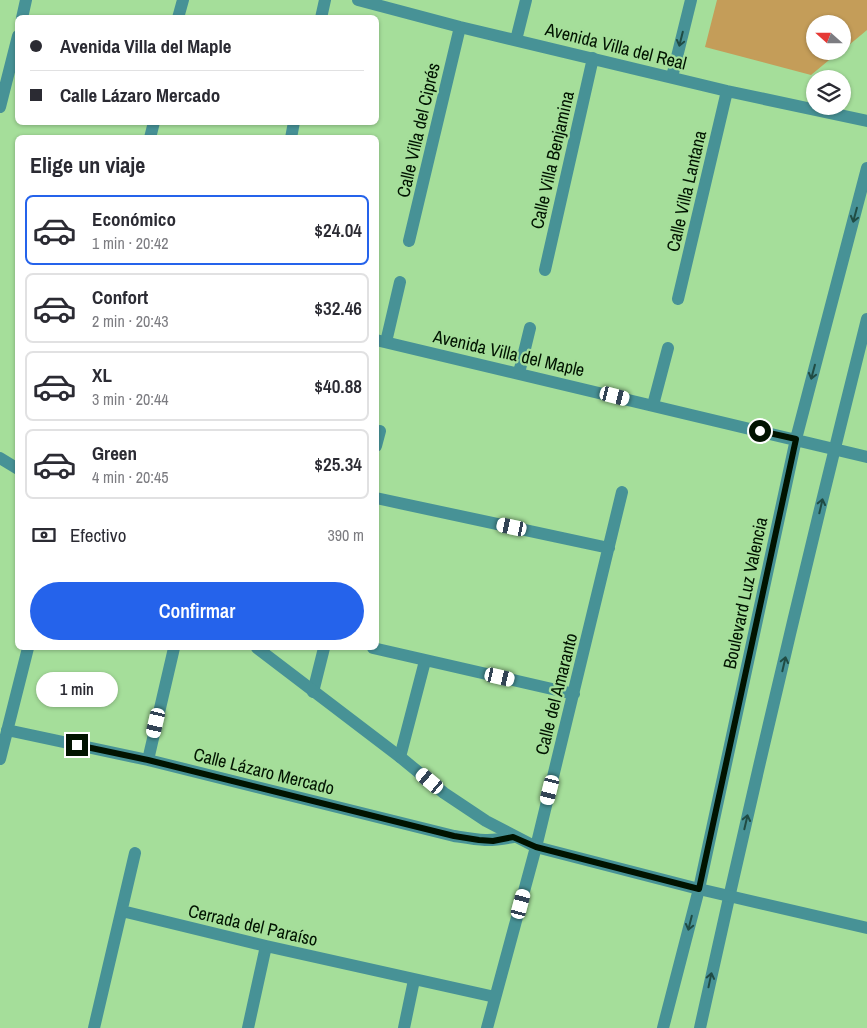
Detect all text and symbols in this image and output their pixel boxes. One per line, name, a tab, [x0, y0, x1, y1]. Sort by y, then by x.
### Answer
north arrow	[806, 15, 851, 60]
map controls	[806, 15, 851, 115]
street label: Avenida Villa del Real	[542, 16, 689, 76]
one-way arrow	[676, 30, 685, 46]
text: Avenida Villa del Maple	[60, 33, 232, 59]
street label: Calle Villa del Ciprés	[390, 60, 446, 200]
button: layers	[806, 70, 851, 115]
text: Calle Lázaro Mercado	[60, 82, 220, 108]
street label: Calle Villa Benjamina	[524, 89, 580, 231]
street label: Calle Villa Lantana	[660, 128, 712, 254]
text: Elige un viaje	[30, 150, 145, 180]
text: Económico	[92, 206, 176, 232]
one-way arrow	[849, 206, 859, 222]
icon: car	[32, 208, 77, 253]
text: $24.04	[314, 217, 362, 243]
text: 1 min · 20:42	[92, 232, 169, 254]
text: Confort	[92, 284, 148, 310]
icon: car	[32, 286, 77, 331]
text: $32.46	[314, 295, 362, 321]
text: 2 min · 20:43	[92, 310, 169, 332]
street label: Avenida Villa del Maple	[430, 323, 587, 383]
text: XL	[92, 362, 112, 388]
icon: car	[32, 364, 77, 409]
one-way arrow	[808, 364, 818, 380]
text: $40.88	[314, 373, 362, 399]
car	[598, 385, 631, 407]
text: 3 min · 20:44	[92, 388, 169, 410]
route start	[749, 420, 771, 442]
text: Green	[92, 440, 137, 466]
icon: car	[32, 442, 77, 487]
text: $25.34	[314, 451, 362, 477]
text: 4 min · 20:45	[92, 466, 169, 488]
one-way arrow	[817, 498, 826, 514]
street label: Boulevard Luz Valencia	[717, 515, 773, 671]
car	[495, 517, 528, 537]
icon: cash	[30, 521, 58, 549]
text: Efectivo	[70, 522, 126, 548]
text: 390 m	[328, 524, 364, 546]
button: Confirmar	[30, 582, 364, 640]
street label: Calle del Amaranto	[529, 630, 583, 758]
one-way arrow	[780, 656, 789, 672]
car	[483, 666, 516, 688]
callout: 1 min	[36, 672, 118, 708]
text: 1 min	[60, 678, 94, 700]
car	[145, 707, 166, 739]
route end	[66, 734, 88, 756]
street label: Calle Lázaro Mercado	[191, 741, 337, 801]
car	[413, 766, 446, 796]
car	[539, 774, 560, 806]
one-way arrow	[742, 814, 751, 830]
car	[509, 888, 532, 920]
street label: Cerrada del Paraíso	[186, 898, 320, 952]
one-way arrow	[685, 915, 694, 931]
one-way arrow	[706, 973, 716, 989]

